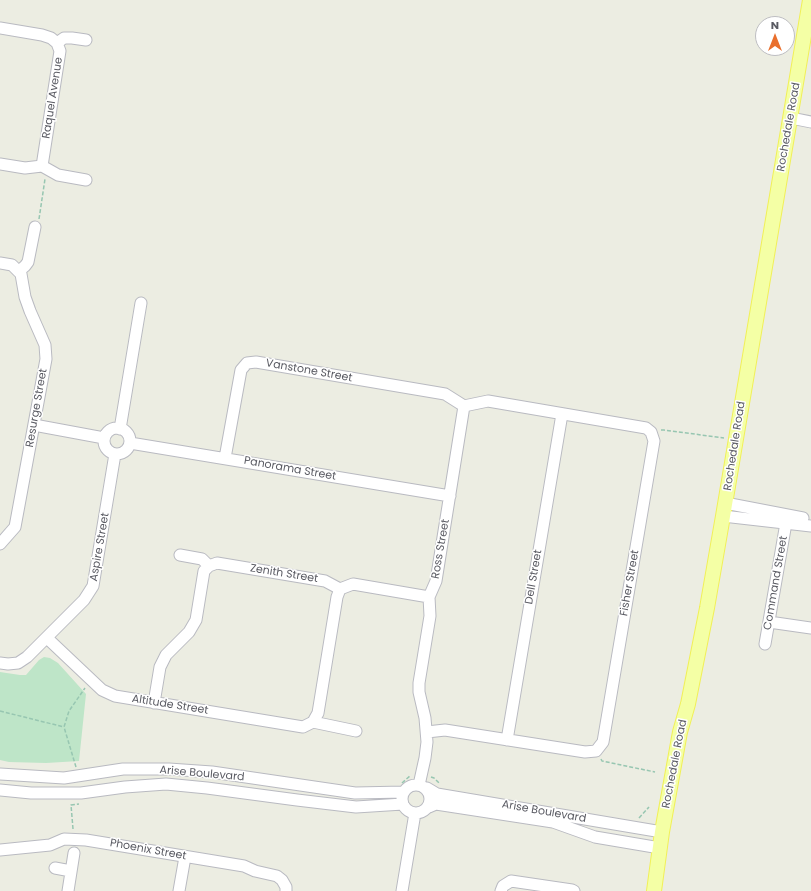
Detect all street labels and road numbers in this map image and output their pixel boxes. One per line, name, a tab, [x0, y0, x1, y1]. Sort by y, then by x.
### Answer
street label: Raquel Avenue	[40, 56, 66, 140]
street label: Rochedale Road	[775, 81, 803, 173]
street label: Vanstone Street	[265, 357, 353, 385]
street label: Resurge Street	[24, 368, 50, 448]
street label: Rochedale Road	[721, 400, 749, 492]
street label: Panorama Street	[243, 454, 337, 484]
street label: Aspire Street	[87, 512, 113, 582]
street label: Ross Street	[429, 518, 453, 580]
street label: Command Street	[761, 535, 791, 631]
street label: Dell Street	[523, 549, 545, 605]
street label: Fisher Street	[618, 549, 642, 617]
street label: Zenith Street	[249, 562, 319, 586]
street label: Altitude Street	[131, 692, 209, 718]
street label: Rochedale Road	[660, 718, 690, 810]
street label: Arise Boulevard	[159, 764, 245, 784]
street label: Arise Boulevard	[501, 798, 587, 826]
street label: Phoenix Street	[109, 837, 187, 863]

